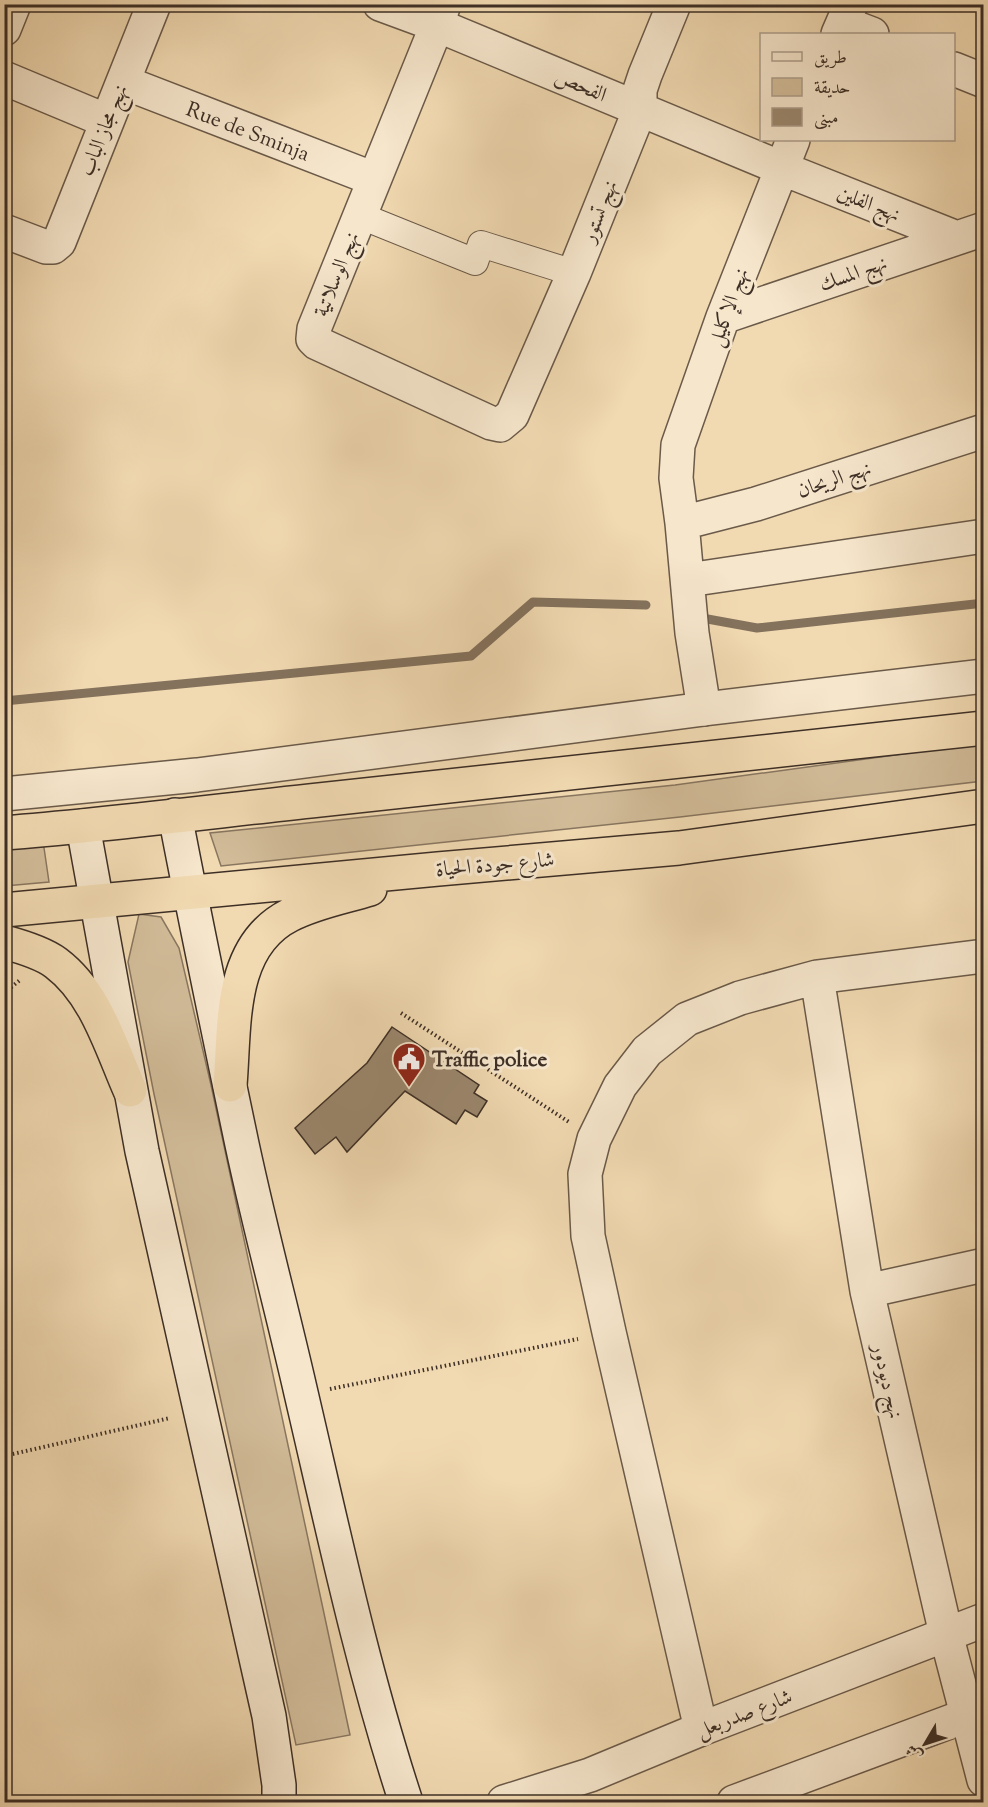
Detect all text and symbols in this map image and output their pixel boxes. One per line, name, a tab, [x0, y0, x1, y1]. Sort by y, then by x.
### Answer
legend	[760, 33, 955, 141]
text: طريق	[814, 46, 847, 72]
street label: الفحص	[550, 63, 611, 111]
text: حديقة	[814, 76, 850, 102]
street label: نهج مجاز الباب	[73, 80, 139, 182]
street label: Rue de Sminja	[181, 96, 314, 170]
text: مبنى	[814, 106, 839, 132]
street label: نهج تستور	[574, 176, 629, 250]
street label: نهج الفلين	[832, 179, 904, 233]
street label: نهج الوسلاتية	[307, 228, 370, 322]
street label: نهج المسك	[816, 249, 892, 302]
street label: نهج الإكليل	[702, 264, 760, 352]
street label: نهج الريحان	[794, 455, 876, 509]
street label: شارع جودة الحياة	[435, 846, 556, 887]
public building icon: Traffic police	[391, 1041, 427, 1088]
place label: Traffic police	[432, 1046, 548, 1076]
street label: نهج ديودور	[860, 1339, 909, 1422]
street label: شارع صدربعل	[692, 1683, 798, 1748]
north arrow	[895, 1714, 955, 1774]
text: ش	[901, 1738, 929, 1765]

